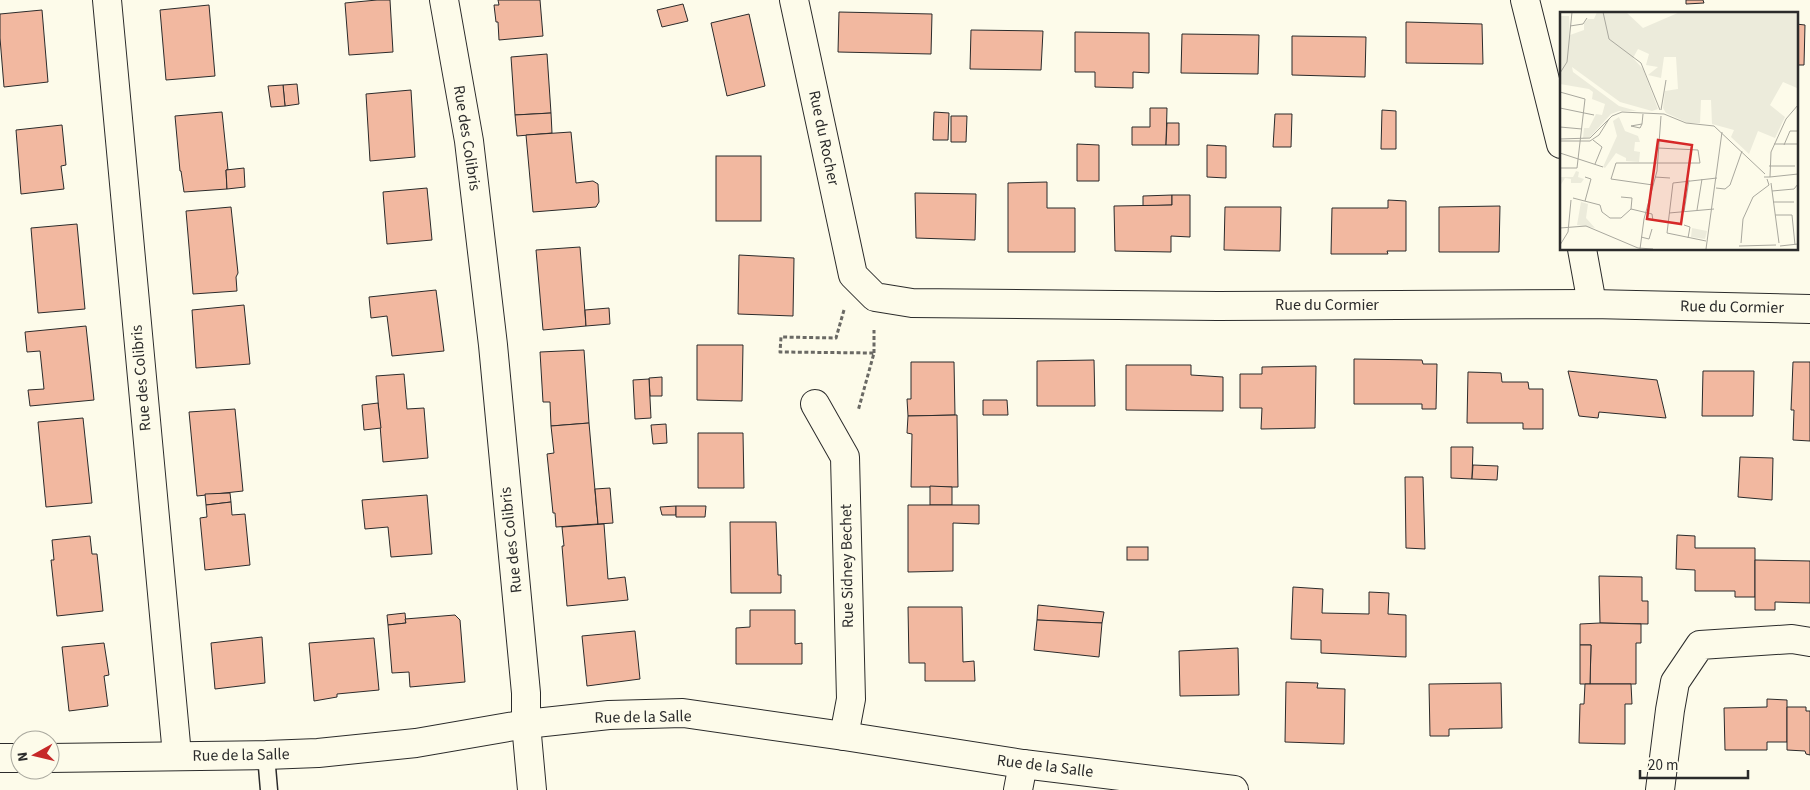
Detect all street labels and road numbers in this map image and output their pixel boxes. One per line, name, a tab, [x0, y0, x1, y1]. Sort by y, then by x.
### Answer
street label: Rue des Colibris	[448, 84, 486, 193]
street label: Rue du Rocher	[803, 88, 845, 188]
street label: Rue du Cormier	[1275, 294, 1379, 316]
street label: Rue du Cormier	[1680, 295, 1785, 319]
street label: Rue des Colibris	[125, 324, 157, 432]
street label: Rue des Colibris	[494, 486, 528, 594]
street label: Rue Sidney Bechet	[835, 503, 859, 628]
street label: Rue de la Salle	[594, 705, 692, 729]
street label: Rue de la Salle	[192, 743, 290, 767]
street label: Rue de la Salle	[996, 749, 1095, 783]

